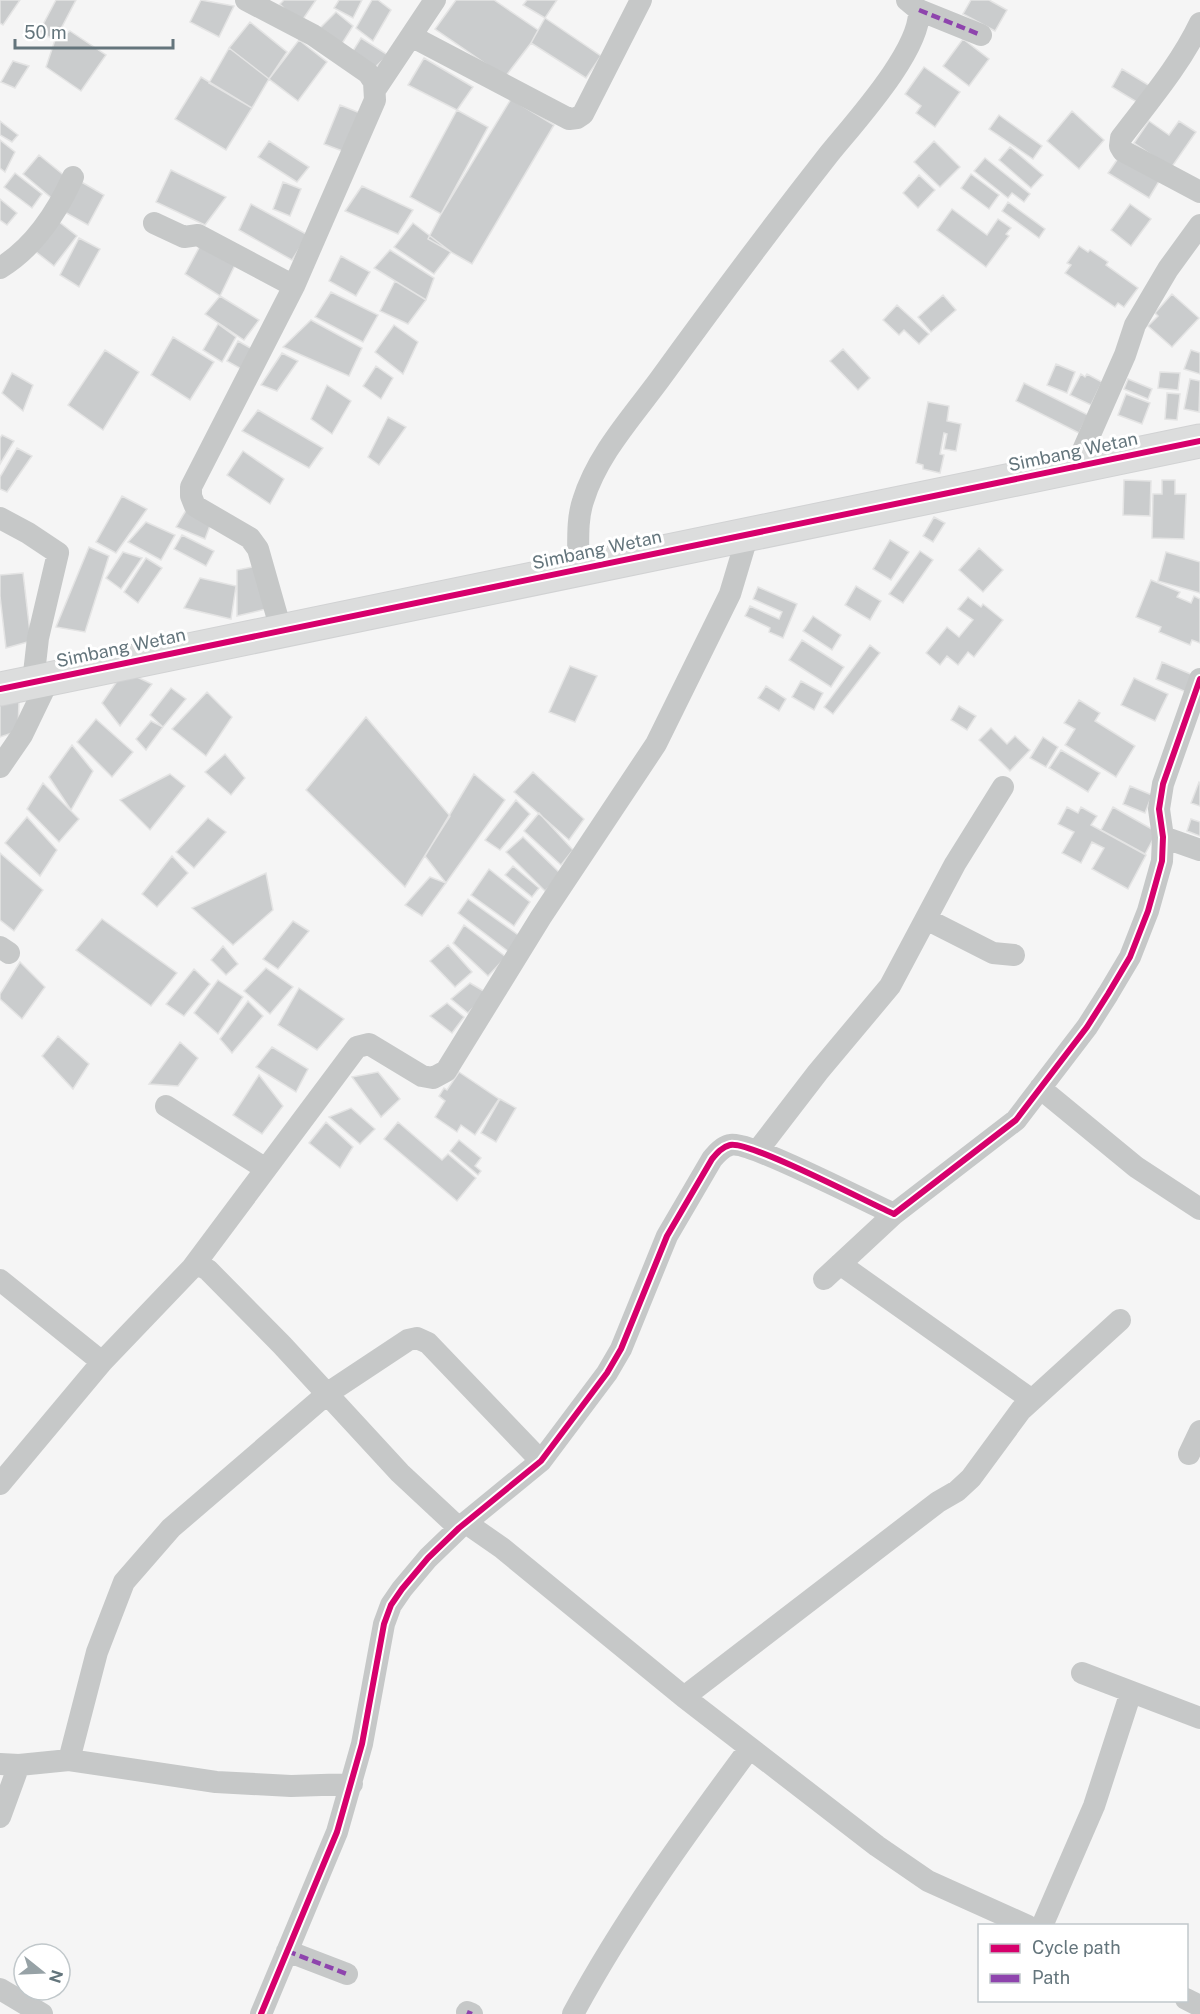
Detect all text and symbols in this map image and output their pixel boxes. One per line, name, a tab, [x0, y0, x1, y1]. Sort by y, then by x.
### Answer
scale bar	[15, 12, 172, 50]
text: 50 m	[24, 22, 67, 43]
street label: Simbang Wetan	[1006, 428, 1140, 475]
street label: Simbang Wetan	[530, 526, 664, 573]
street label: Simbang Wetan	[54, 624, 188, 671]
legend	[978, 1924, 1188, 2002]
text: Cycle path	[1032, 1937, 1121, 1958]
north arrow	[12, 1942, 72, 2002]
text: Path	[1032, 1967, 1070, 1988]
text: N	[45, 1968, 67, 1985]

